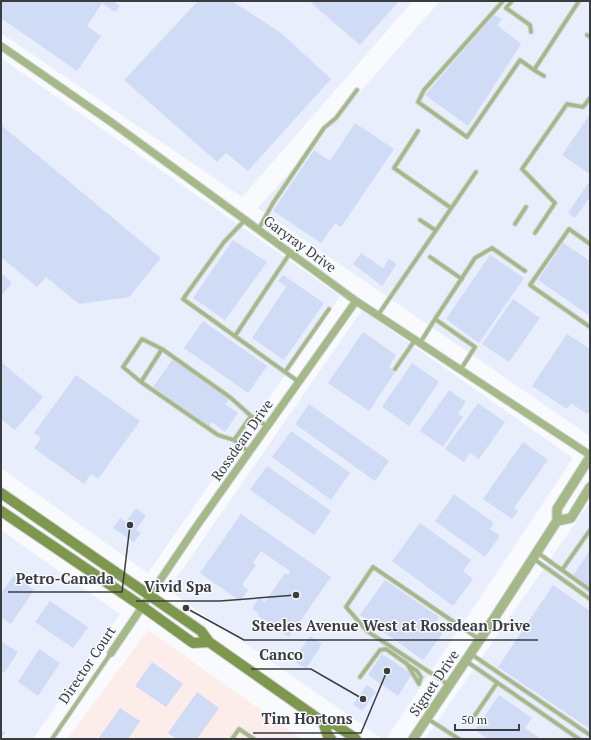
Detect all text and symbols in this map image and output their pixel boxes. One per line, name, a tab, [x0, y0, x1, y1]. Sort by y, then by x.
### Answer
street label: Garyray Drive	[260, 211, 341, 276]
street label: Rossdean Drive	[206, 395, 277, 484]
callout: Petro-Canada	[8, 565, 122, 592]
text: Petro-Canada	[16, 568, 115, 588]
callout: Vivid Spa	[136, 574, 220, 601]
text: Vivid Spa	[144, 576, 213, 596]
callout: Steeles Avenue West at Rossdean Drive	[244, 613, 538, 640]
text: Steeles Avenue West at Rossdean Drive	[252, 615, 530, 635]
street label: Director Court	[54, 622, 120, 707]
callout: Canco	[251, 642, 311, 669]
text: Canco	[259, 644, 303, 664]
street label: Signet Drive	[404, 646, 463, 720]
callout: Tim Hortons	[253, 706, 361, 733]
scale bar	[455, 706, 519, 732]
text: Tim Hortons	[261, 708, 353, 728]
text: 50 m	[461, 712, 488, 727]

